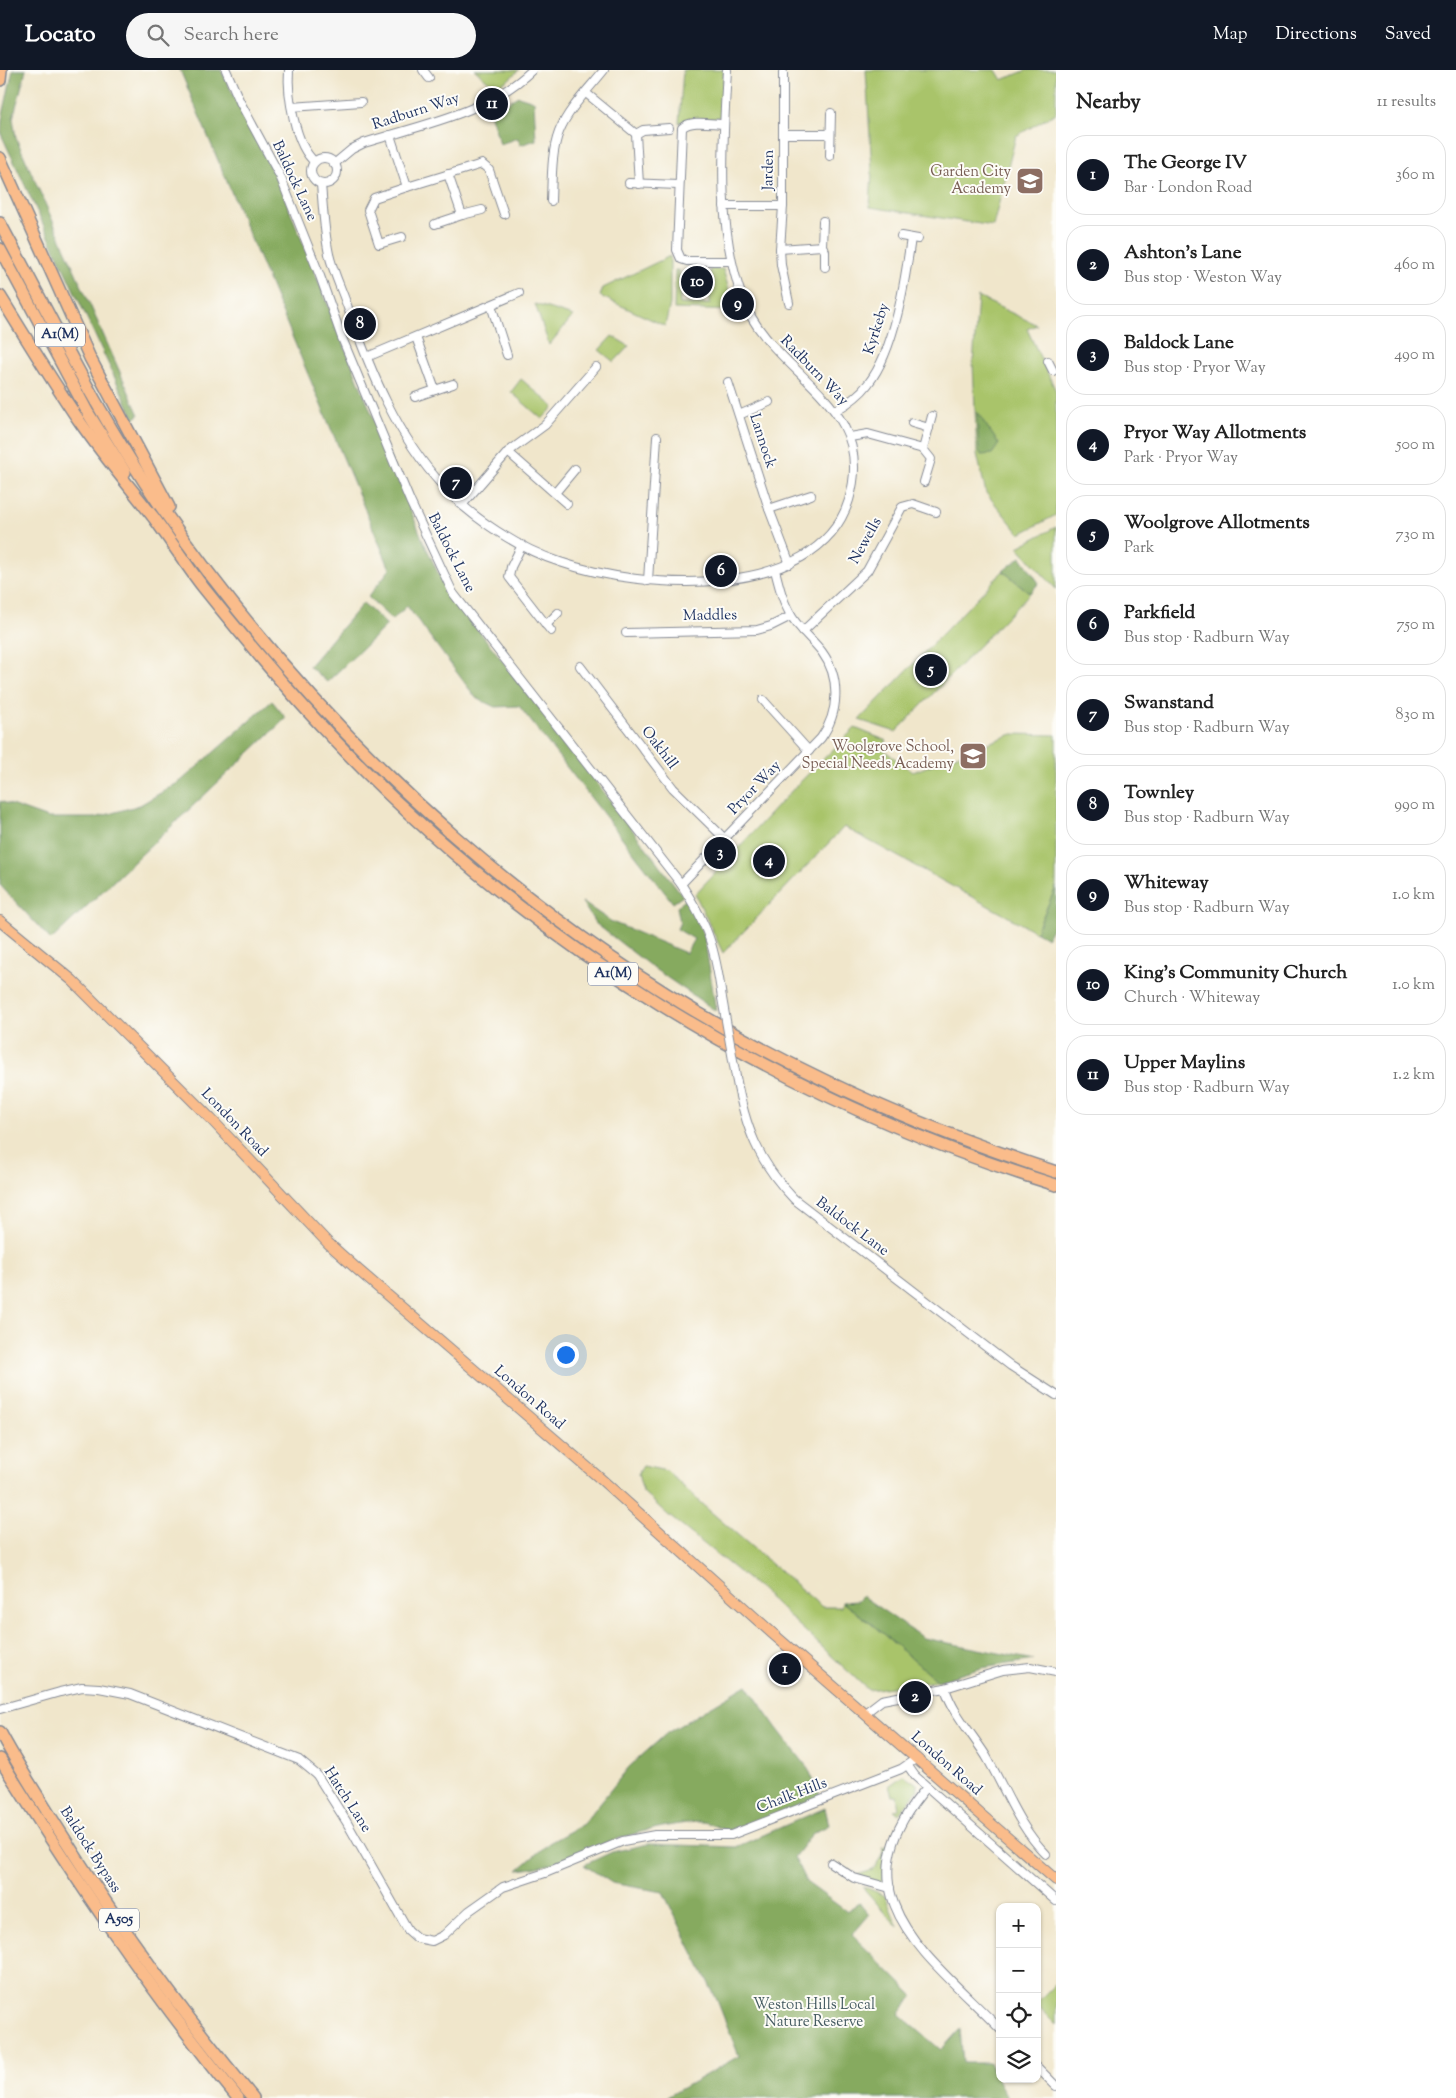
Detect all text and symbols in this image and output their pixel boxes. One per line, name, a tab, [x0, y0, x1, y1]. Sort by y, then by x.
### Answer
search box	[126, 13, 476, 58]
text: Locato	[25, 18, 96, 52]
icon: search	[144, 21, 172, 49]
text: Search here	[184, 22, 279, 49]
text: Map	[1213, 22, 1248, 48]
text: Directions	[1276, 22, 1357, 48]
text: Saved	[1385, 22, 1431, 48]
pin: 11	[476, 85, 508, 123]
street label: Radburn Way	[370, 88, 463, 136]
text: Nearby	[1076, 88, 1141, 118]
text: 11 results	[1377, 91, 1436, 114]
street label: Baldock Lane	[266, 137, 322, 225]
street label: Jarden	[758, 149, 780, 192]
text: The George IV	[1124, 150, 1247, 177]
place label: Garden City Academy	[930, 162, 1012, 200]
text: 1	[1090, 164, 1096, 187]
text: 360 m	[1396, 164, 1435, 187]
school or university icon: Garden City Academy	[1015, 166, 1045, 196]
text: Bar · London Road	[1124, 177, 1252, 200]
text: Ashton's Lane	[1124, 240, 1242, 267]
text: 2	[1089, 254, 1097, 277]
text: 460 m	[1394, 254, 1435, 277]
pin: 10	[681, 263, 713, 301]
text: Bus stop · Weston Way	[1124, 267, 1282, 290]
pin: 9	[722, 285, 754, 323]
street label: Kyrkeby	[859, 300, 895, 357]
pin: 8	[344, 305, 376, 343]
road number: A1(M)	[35, 324, 85, 346]
text: Baldock Lane	[1124, 330, 1234, 357]
street label: Radburn Way	[775, 331, 853, 411]
text: 3	[1090, 344, 1096, 367]
text: 490 m	[1394, 344, 1435, 367]
text: Bus stop · Pryor Way	[1124, 357, 1266, 380]
street label: Lannock	[743, 411, 781, 471]
text: Pryor Way Allotments	[1124, 420, 1306, 447]
text: 4	[1089, 434, 1097, 457]
text: 500 m	[1396, 434, 1435, 457]
text: Park · Pryor Way	[1124, 447, 1238, 470]
pin: 7	[440, 464, 472, 502]
street label: Baldock Lane	[422, 510, 480, 596]
text: Woolgrove Allotments	[1124, 510, 1310, 537]
street label: Newells	[845, 514, 887, 568]
text: 5	[1090, 524, 1096, 547]
text: 730 m	[1396, 524, 1435, 547]
text: Park	[1124, 537, 1155, 560]
pin: 6	[705, 552, 737, 590]
text: Parkfield	[1124, 600, 1195, 627]
street label: Maddles	[683, 605, 737, 627]
text: 6	[1089, 614, 1097, 637]
text: 750 m	[1396, 614, 1435, 637]
text: Bus stop · Radburn Way	[1124, 627, 1290, 650]
pin: 5	[915, 651, 947, 689]
text: Swanstand	[1124, 690, 1214, 717]
text: 7	[1089, 704, 1097, 727]
text: 830 m	[1396, 704, 1435, 727]
text: Bus stop · Radburn Way	[1124, 717, 1290, 740]
street label: Oakhill	[636, 722, 682, 774]
place label: Woolgrove School, Special Needs Academy	[801, 737, 955, 775]
school or university icon: Woolgrove School, Special Needs Academy	[958, 741, 988, 771]
street label: Pryor Way	[724, 756, 787, 820]
text: Townley	[1124, 780, 1194, 807]
text: 8	[1089, 794, 1097, 817]
text: 990 m	[1394, 794, 1435, 817]
text: Bus stop · Radburn Way	[1124, 807, 1290, 830]
pin: 3	[704, 834, 736, 872]
pin: 4	[753, 842, 785, 880]
text: Whiteway	[1124, 870, 1209, 897]
text: 9	[1089, 884, 1097, 907]
text: 1.0 km	[1392, 884, 1435, 907]
text: Bus stop · Radburn Way	[1124, 897, 1290, 920]
text: King's Community Church	[1124, 960, 1347, 987]
road number: A1(M)	[588, 962, 638, 986]
text: 10	[1086, 974, 1100, 997]
text: 1.0 km	[1392, 974, 1435, 997]
text: Church · Whiteway	[1124, 987, 1260, 1010]
text: Upper Maylins	[1124, 1050, 1245, 1077]
text: 11	[1088, 1064, 1098, 1087]
text: 1.2 km	[1393, 1064, 1435, 1087]
text: Bus stop · Radburn Way	[1124, 1077, 1290, 1100]
street label: London Road	[196, 1084, 273, 1162]
street label: Baldock Lane	[811, 1193, 893, 1261]
your location	[553, 1342, 579, 1368]
street label: London Road	[489, 1361, 570, 1435]
pin: 1	[769, 1650, 801, 1688]
pin: 2	[899, 1678, 931, 1716]
street label: London Road	[906, 1727, 987, 1801]
street label: Hatch Lane	[318, 1763, 376, 1837]
street label: Chalk Hills	[754, 1773, 830, 1819]
street label: Baldock Bypass	[54, 1803, 126, 1897]
map controls	[996, 1903, 1041, 2083]
button: +	[996, 1903, 1041, 1948]
road number: A505	[99, 1908, 139, 1932]
button: −	[996, 1948, 1041, 1993]
button: locate	[996, 1993, 1041, 2038]
park label: Weston Hills Local Nature Reserve	[753, 1995, 875, 2033]
button: layers	[996, 2038, 1041, 2083]

